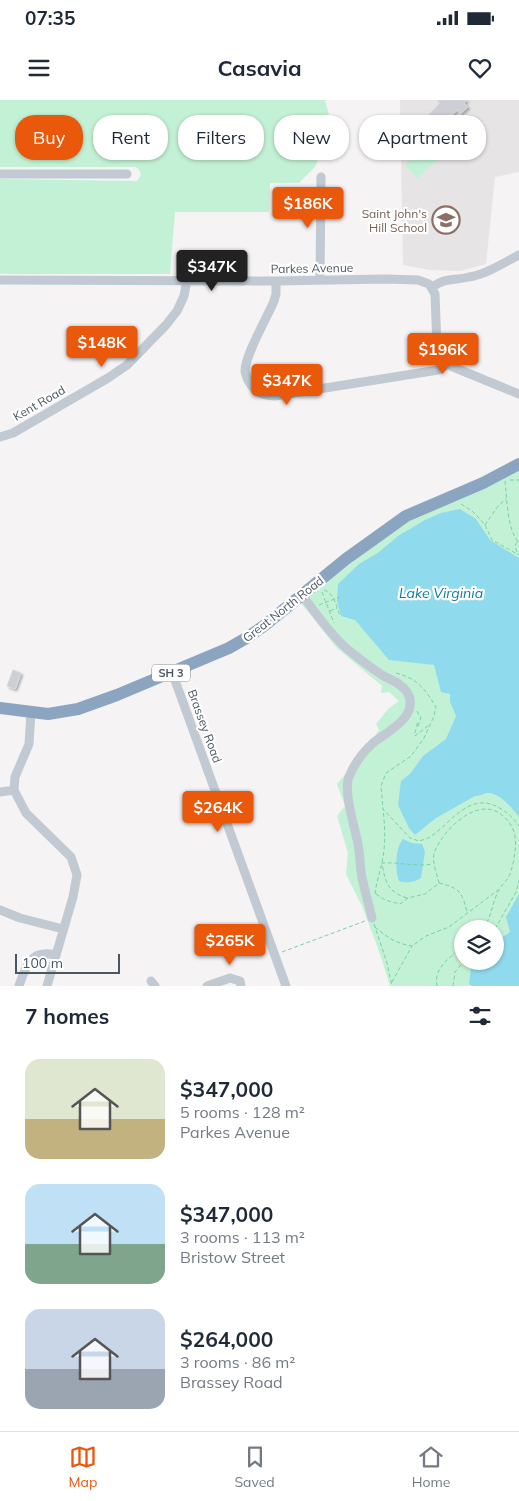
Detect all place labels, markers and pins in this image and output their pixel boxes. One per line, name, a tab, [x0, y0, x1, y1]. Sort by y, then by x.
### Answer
pin: $186K	[273, 186, 343, 229]
school or university icon: Saint John's Hill School	[431, 205, 461, 235]
place label: Saint John's Hill School	[362, 206, 427, 235]
pin: $347K	[177, 250, 247, 292]
pin: $148K	[67, 326, 137, 368]
pin: $196K	[408, 332, 478, 375]
pin: $347K	[252, 364, 322, 406]
pin: $264K	[183, 790, 253, 833]
pin: $265K	[195, 924, 265, 966]

